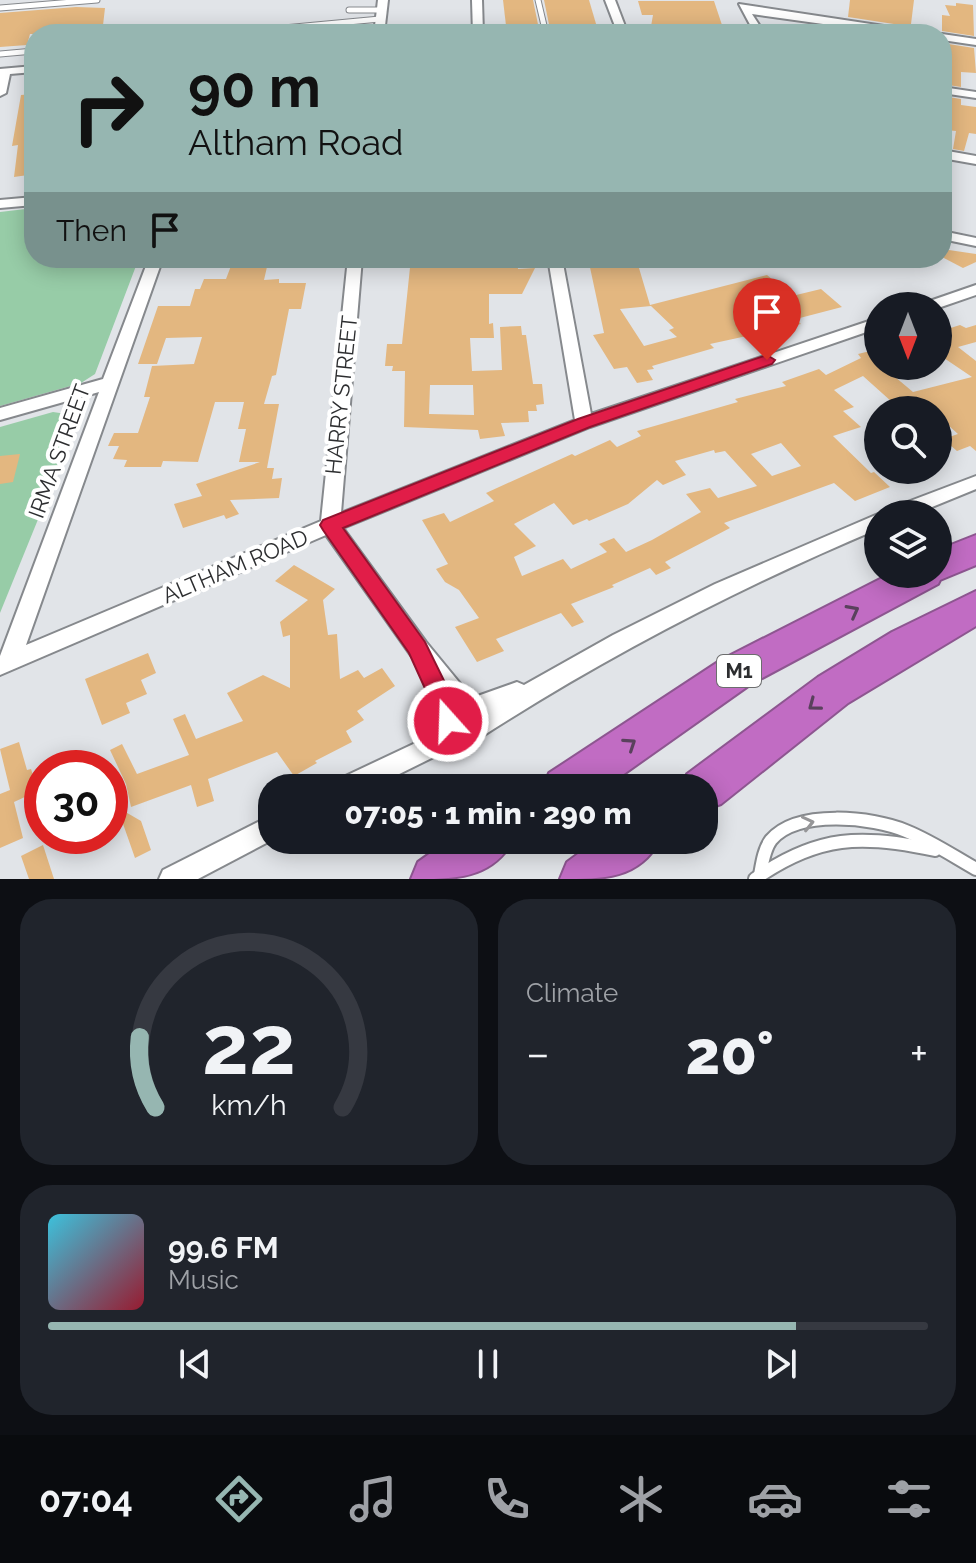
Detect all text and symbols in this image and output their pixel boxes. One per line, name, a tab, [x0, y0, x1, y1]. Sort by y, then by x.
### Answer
text: 90 m	[188, 54, 321, 120]
icon: right	[56, 56, 160, 160]
text: Altham Road	[188, 121, 403, 163]
icon: arrive	[143, 208, 187, 252]
text: Then	[56, 213, 127, 248]
pin	[733, 278, 801, 360]
icon: arrive	[745, 290, 789, 334]
north arrow	[864, 292, 952, 380]
map controls	[864, 292, 952, 588]
street label: HARRY STREET	[320, 314, 362, 476]
street label: IRMA STREET	[23, 380, 95, 521]
button: search	[864, 396, 952, 484]
button: layers	[864, 500, 952, 588]
street label: ALTHAM ROAD	[158, 524, 312, 608]
one-way arrow	[845, 605, 859, 620]
road number: M1	[717, 655, 761, 687]
position arrow	[406, 679, 490, 763]
one-way arrow	[808, 696, 823, 710]
one-way arrow	[622, 739, 636, 754]
speed limit sign: 30	[24, 750, 128, 854]
text: 07:05 · 1 min · 290 m	[345, 796, 631, 831]
one-way arrow	[801, 816, 815, 833]
text: Climate	[526, 978, 618, 1008]
text: 22	[202, 996, 296, 1093]
text: 20°	[686, 1018, 774, 1088]
text: −	[526, 1028, 550, 1079]
text: +	[910, 1028, 928, 1079]
text: km/h	[211, 1088, 287, 1122]
text: 99.6 FM	[168, 1230, 279, 1265]
text: Music	[168, 1265, 239, 1295]
icon: previous	[173, 1342, 217, 1386]
icon: pause	[466, 1342, 510, 1386]
icon: next	[759, 1342, 803, 1386]
icon: directions	[211, 1471, 267, 1527]
icon: music	[345, 1471, 401, 1527]
icon: phone	[479, 1471, 535, 1527]
icon: climate	[613, 1471, 669, 1527]
icon: car	[747, 1471, 803, 1527]
icon: filters	[881, 1471, 937, 1527]
text: 07:04	[39, 1478, 133, 1520]

